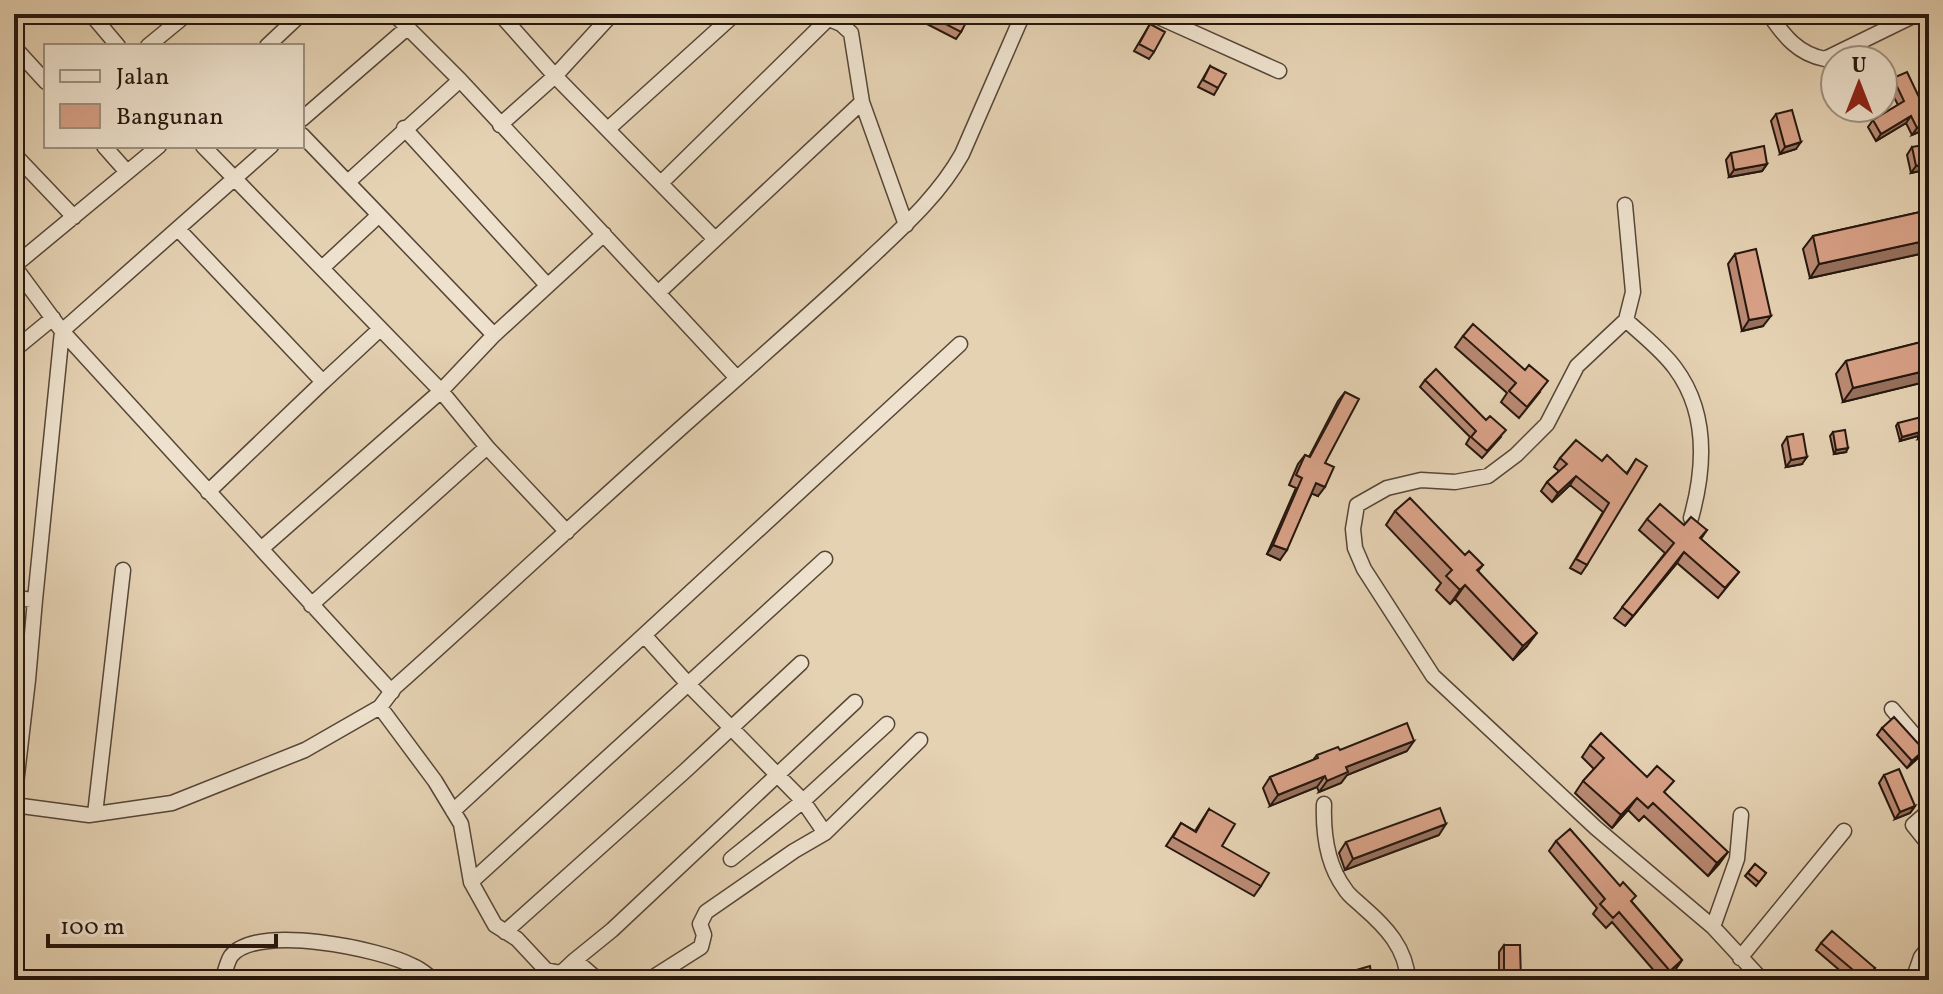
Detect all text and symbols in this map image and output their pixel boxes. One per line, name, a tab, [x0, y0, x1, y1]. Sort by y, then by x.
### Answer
legend	[44, 44, 304, 148]
north arrow	[1819, 44, 1899, 124]
text: U	[1851, 51, 1867, 82]
text: Jalan	[116, 61, 169, 95]
text: Bangunan	[116, 101, 224, 135]
scale bar	[48, 898, 276, 948]
text: 100 m	[60, 911, 125, 945]

